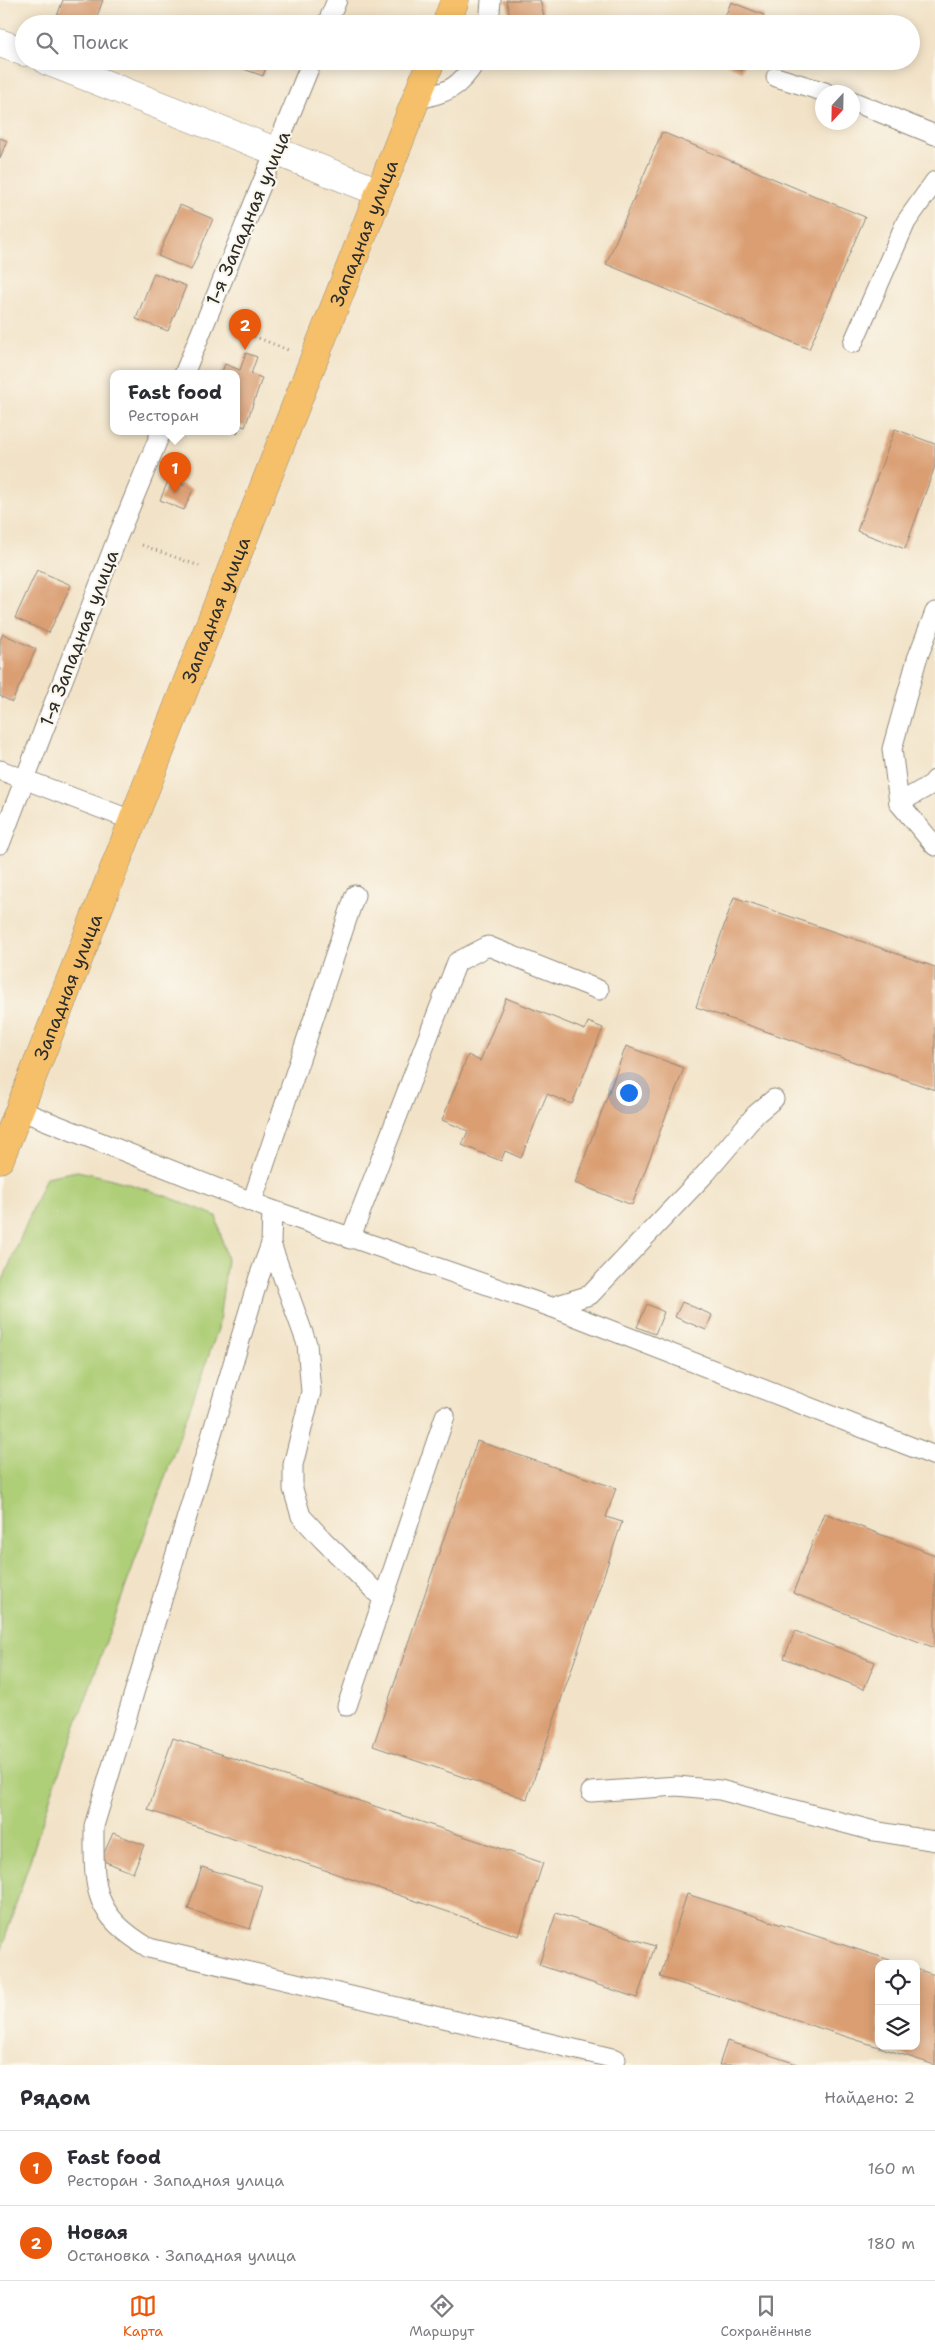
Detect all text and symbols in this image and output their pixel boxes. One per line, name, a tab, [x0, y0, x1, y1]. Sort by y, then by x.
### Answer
search box	[15, 15, 920, 70]
icon: search	[33, 29, 61, 57]
text: Поиск	[73, 30, 128, 55]
north arrow	[815, 85, 860, 130]
street label: 1-я Западная улица	[200, 127, 296, 309]
street label: Западная улица	[324, 156, 404, 310]
pin: 2	[229, 309, 261, 350]
popup	[110, 370, 240, 435]
text: Fast food	[128, 380, 222, 405]
text: Ресторан	[128, 405, 199, 426]
pin: 1	[159, 452, 191, 493]
street label: Западная улица	[176, 533, 256, 687]
street label: 1-я Западная улица	[34, 546, 124, 730]
street label: Западная улица	[28, 910, 108, 1064]
your location	[616, 1080, 642, 1106]
map controls	[875, 1960, 920, 2050]
button: locate	[875, 1960, 920, 2005]
button: layers	[875, 2005, 920, 2050]
text: Рядом	[20, 2084, 90, 2112]
text: Найдено: 2	[824, 2087, 915, 2108]
text: Fast food	[67, 2145, 161, 2170]
text: 1	[32, 2158, 40, 2179]
text: 160 m	[868, 2158, 915, 2179]
text: Ресторан · Западная улица	[67, 2170, 284, 2191]
text: Новая	[67, 2220, 128, 2245]
text: 2	[30, 2233, 42, 2254]
text: 180 m	[867, 2233, 915, 2254]
text: Остановка · Западная улица	[67, 2245, 296, 2266]
tab: Карта	[123, 2292, 163, 2340]
tab: Маршрут	[409, 2292, 474, 2340]
tab: Сохранённые	[721, 2292, 812, 2340]

